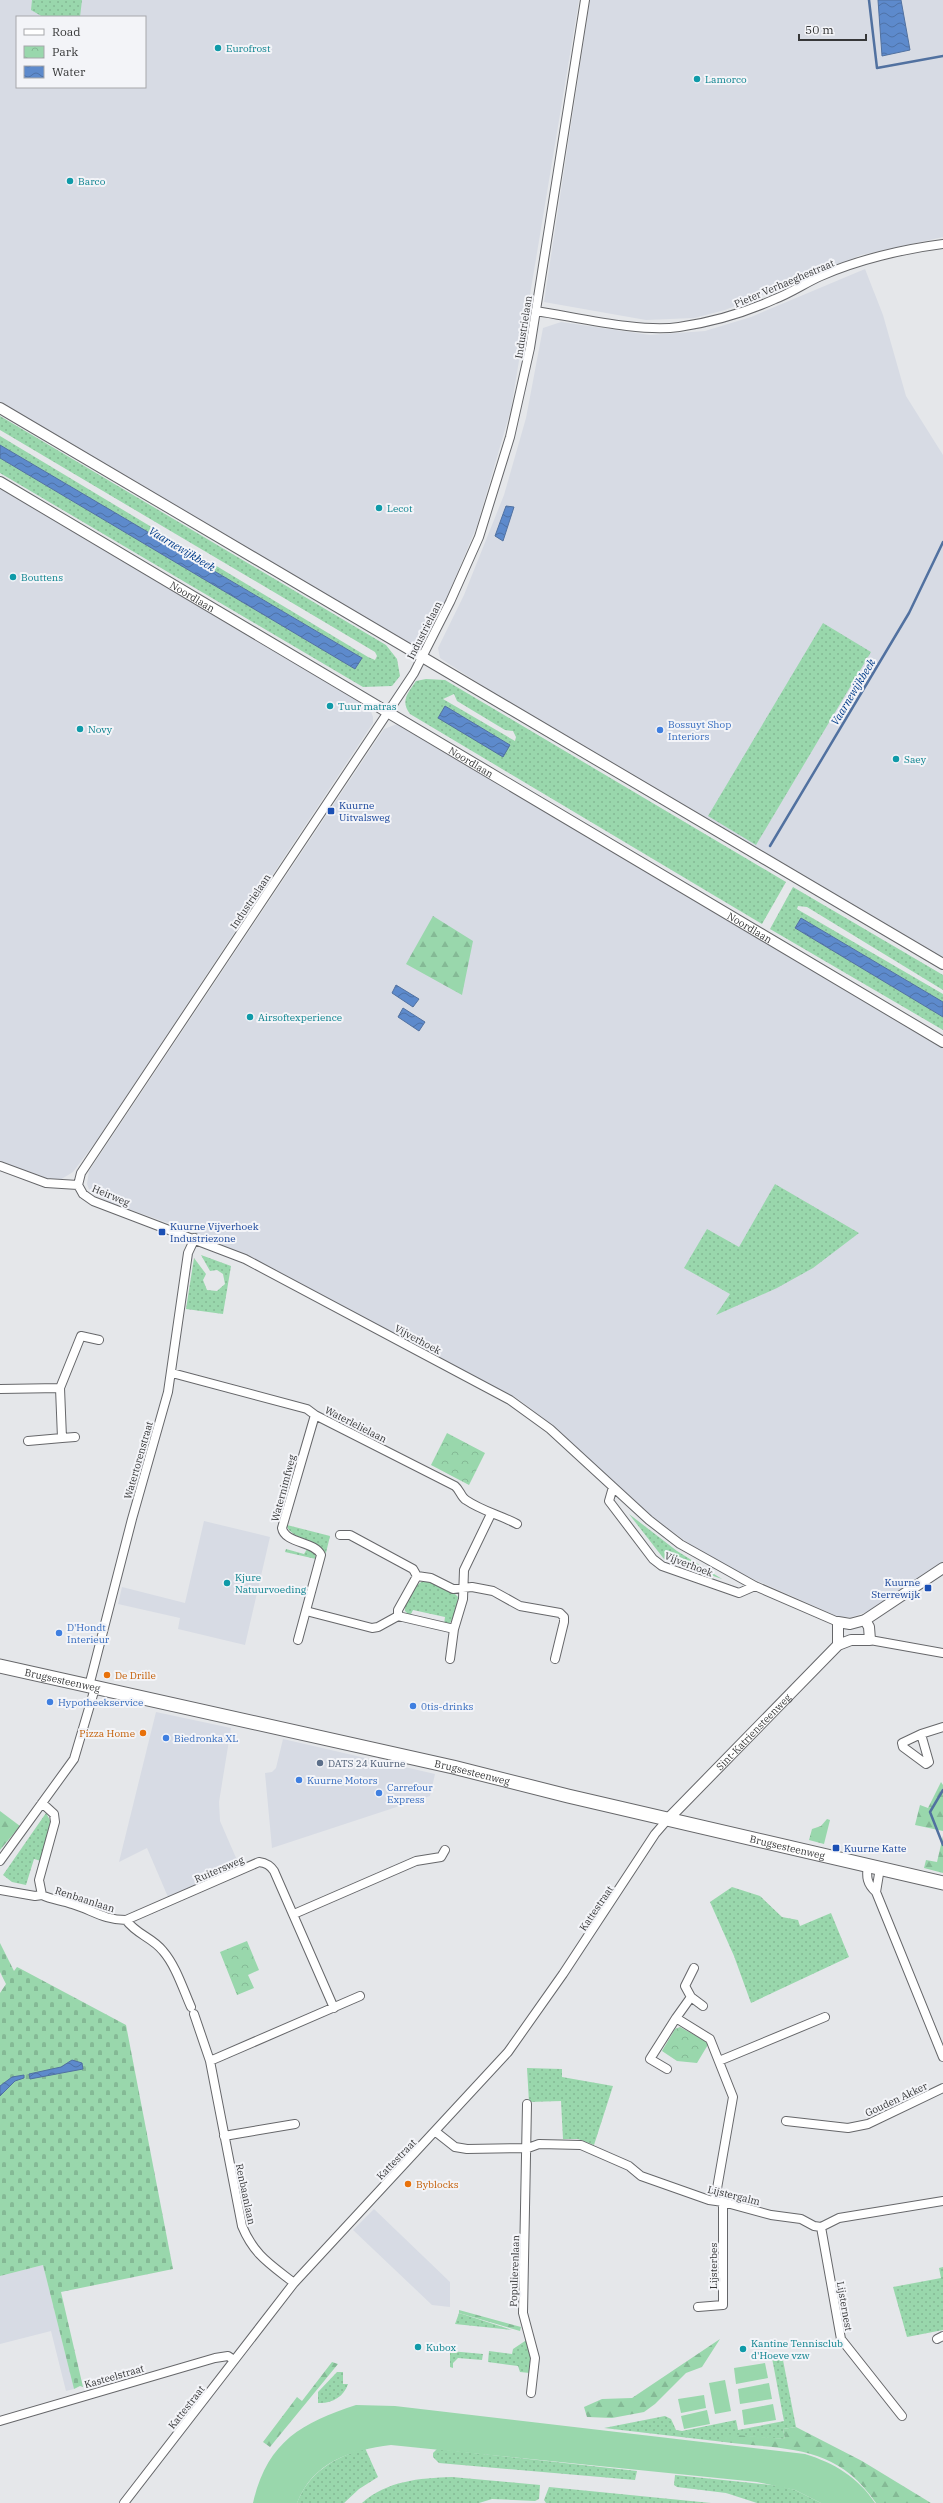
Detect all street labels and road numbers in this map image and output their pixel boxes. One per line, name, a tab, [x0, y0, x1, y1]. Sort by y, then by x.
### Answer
street label: Pieter Verhaeghestraat	[732, 256, 837, 310]
street label: Industrielaan	[512, 294, 535, 360]
street label: Noordlaan	[168, 578, 218, 615]
street label: Industrielaan	[404, 598, 445, 662]
street label: Noordlaan	[446, 744, 496, 781]
street label: Industrielaan	[227, 871, 274, 931]
street label: Noordlaan	[725, 909, 775, 946]
street label: Heirweg	[90, 1182, 132, 1209]
street label: Vijverhoek	[392, 1322, 443, 1357]
street label: Waterlelielaan	[323, 1403, 390, 1446]
street label: Watertorenstraat	[121, 1419, 156, 1501]
street label: Waternimfweg	[268, 1453, 299, 1523]
street label: Vijverhoek	[663, 1549, 715, 1580]
street label: Brugsesteenweg	[23, 1666, 102, 1695]
street label: Sint-Katriensteenweg	[713, 1691, 794, 1773]
street label: Brugsesteenweg	[433, 1757, 512, 1788]
street label: Brugsesteenweg	[748, 1832, 827, 1863]
street label: Ruitersweg	[192, 1853, 246, 1886]
street label: Kattestraat	[577, 1883, 617, 1933]
street label: Renbaanlaan	[53, 1884, 117, 1915]
street label: Gouden Akker	[863, 2079, 930, 2120]
street label: Kattestraat	[374, 2136, 419, 2182]
street label: Renbaanlaan	[233, 2162, 258, 2226]
street label: Lijstergalm	[706, 2183, 762, 2208]
street label: Populierenlaan	[507, 2234, 522, 2307]
street label: Lijsterbes	[707, 2243, 720, 2289]
street label: Lijsternest	[834, 2280, 855, 2332]
street label: Kasteelstraat	[83, 2362, 146, 2391]
street label: Kattestraat	[165, 2383, 208, 2432]

